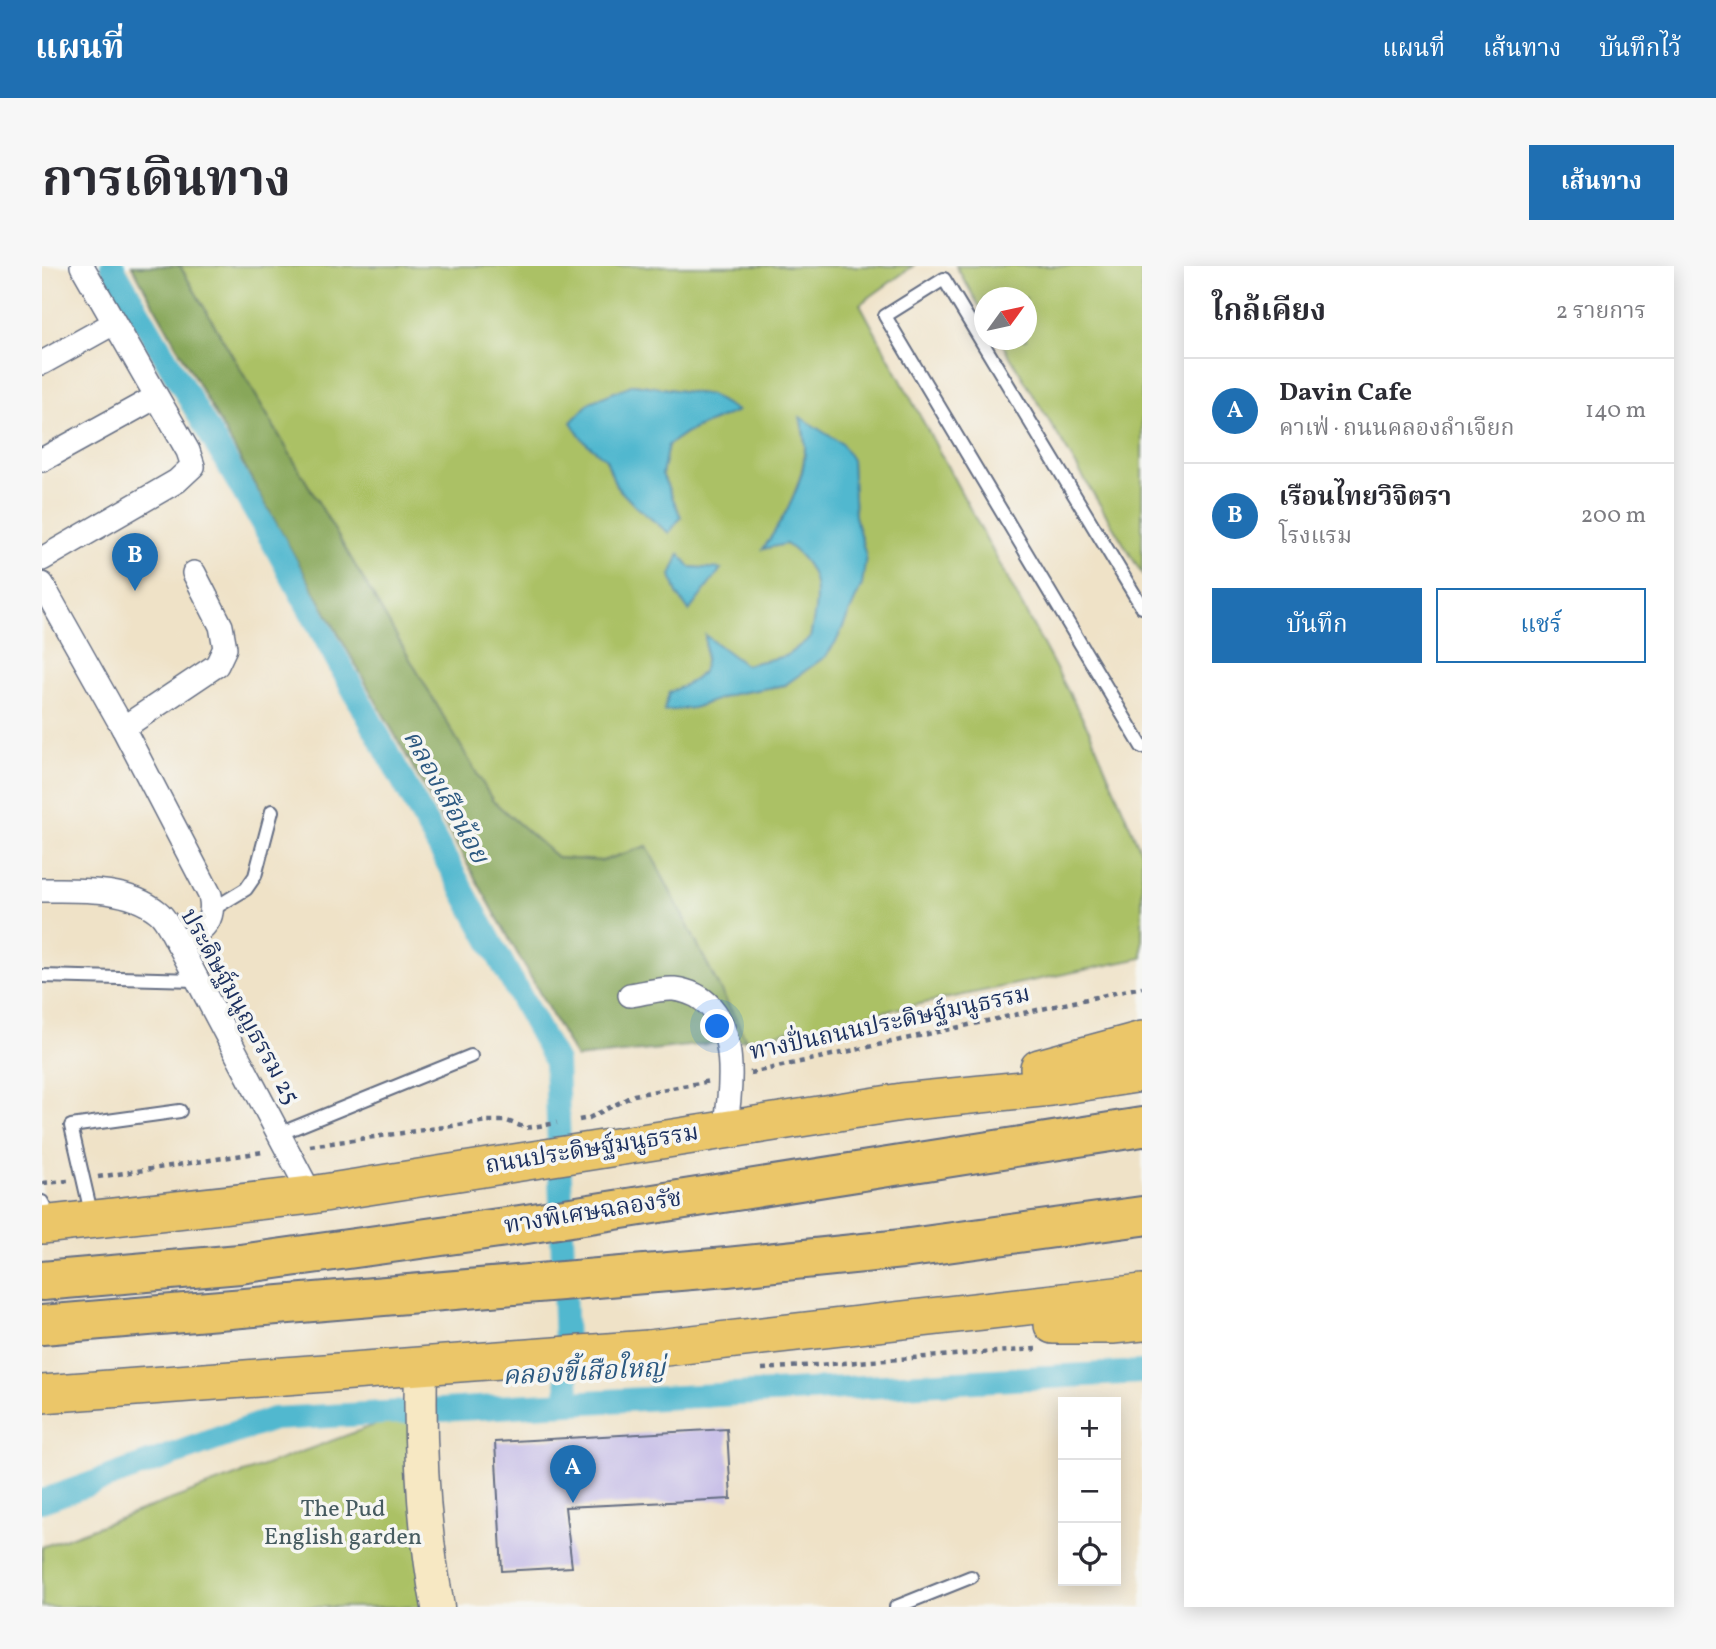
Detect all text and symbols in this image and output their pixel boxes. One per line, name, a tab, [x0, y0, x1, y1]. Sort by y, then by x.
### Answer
text: แผนที่	[35, 27, 124, 73]
text: แผนที่	[1382, 33, 1445, 67]
text: เส้นทาง	[1483, 33, 1561, 67]
text: บันทึกไว้	[1599, 33, 1681, 67]
button: เส้นทาง	[1529, 145, 1674, 220]
text: การเดินทาง	[42, 148, 291, 217]
north arrow	[974, 287, 1037, 350]
text: ใกล้เคียง	[1212, 291, 1326, 333]
text: 2 รายการ	[1556, 296, 1646, 328]
text: Davin Cafe	[1279, 375, 1412, 411]
text: A	[1227, 395, 1243, 427]
text: 140 m	[1585, 395, 1646, 427]
text: คาเฟ่ · ถนนคลองลำเจียก	[1279, 413, 1515, 445]
text: เรือนไทยวิจิตรา	[1279, 480, 1452, 516]
text: B	[1227, 500, 1243, 532]
text: 200 m	[1581, 500, 1646, 532]
text: โรงแรม	[1279, 521, 1352, 553]
pin: B	[112, 533, 158, 591]
button: บันทึก	[1212, 588, 1422, 663]
button: แชร์	[1436, 588, 1646, 663]
water label: คลองเสือน้อย	[393, 724, 497, 872]
street label: ประดิษฐ์มนูญธรรม 25	[171, 902, 308, 1111]
street label: ทางปั่นถนนประดิษฐ์มนูธรรม	[746, 975, 1033, 1070]
your location	[700, 1009, 734, 1043]
street label: ถนนประดิษฐ์มนูธรรม	[483, 1115, 701, 1184]
street label: ทางพิเศษฉลองรัช	[502, 1182, 684, 1244]
water label: คลองขี้เสือใหญ่	[501, 1348, 670, 1395]
map controls	[1058, 1397, 1121, 1586]
button: +	[1058, 1397, 1121, 1460]
pin: A	[550, 1445, 596, 1503]
button: −	[1058, 1460, 1121, 1523]
park label: The Pud English garden	[264, 1493, 422, 1555]
button: locate	[1058, 1523, 1121, 1586]

